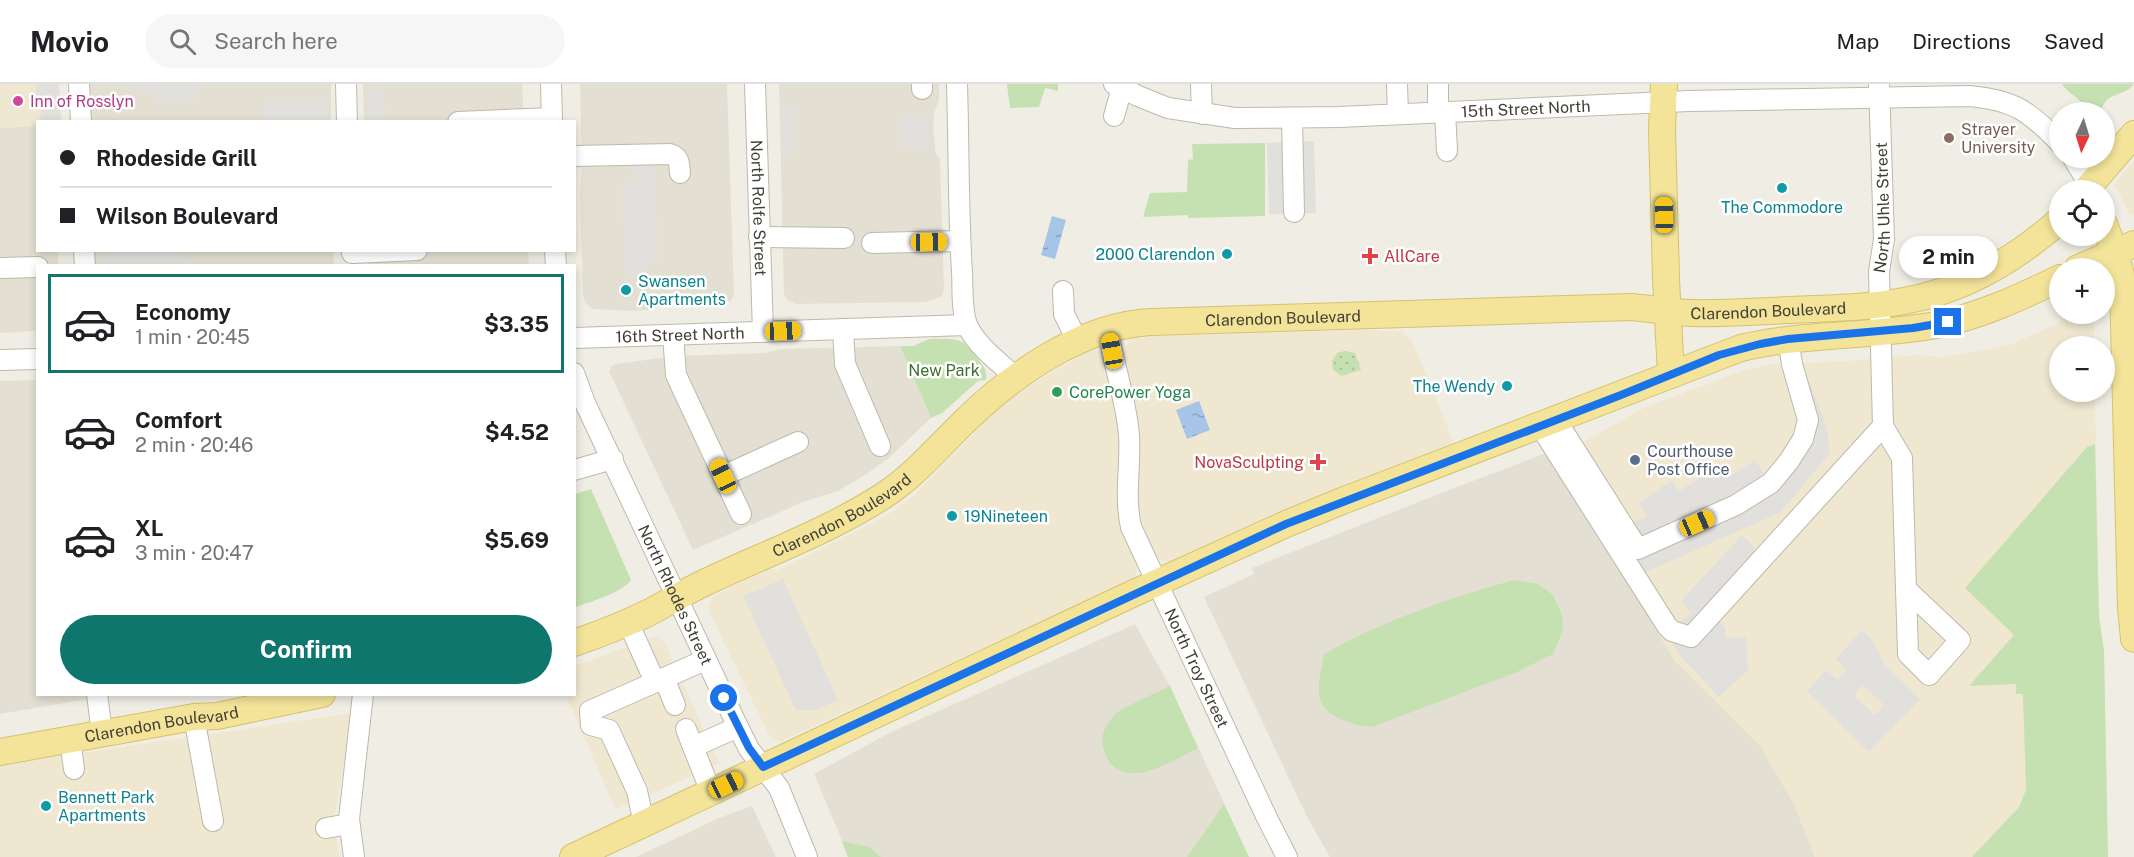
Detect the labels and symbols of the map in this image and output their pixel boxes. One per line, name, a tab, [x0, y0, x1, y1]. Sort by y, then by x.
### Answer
place label: Inn of Rosslyn	[30, 92, 134, 111]
marker: Inn of Rosslyn	[11, 94, 25, 108]
street label: 15th Street North	[1461, 96, 1591, 121]
north arrow	[2049, 102, 2115, 168]
place label: Strayer University	[1961, 120, 2036, 157]
marker: Strayer University	[1942, 131, 1956, 145]
street label: North Rolfe Street	[747, 139, 771, 276]
street label: North Uhle Street	[1869, 142, 1894, 274]
marker: The Commodore	[1775, 181, 1789, 195]
car	[1655, 197, 1673, 233]
place label: The Commodore	[1721, 198, 1843, 217]
car	[911, 233, 947, 251]
callout: 2 min	[1898, 235, 1998, 277]
place label: 2000 Clarendon	[1096, 245, 1215, 264]
marker: 2000 Clarendon	[1220, 247, 1234, 261]
marker: AllCare	[1361, 247, 1379, 265]
place label: AllCare	[1384, 247, 1440, 266]
place label: Swansen Apartments	[638, 272, 726, 309]
marker: Swansen Apartments	[619, 283, 633, 297]
street label: Clarendon Boulevard	[1690, 298, 1847, 323]
street label: Clarendon Boulevard	[1205, 306, 1361, 330]
route end	[1934, 308, 1961, 335]
car	[765, 321, 801, 341]
street label: 16th Street North	[615, 323, 745, 346]
car	[1100, 332, 1124, 370]
park label: New Park	[908, 361, 980, 380]
place label: The Wendy	[1413, 377, 1495, 396]
marker: The Wendy	[1500, 379, 1514, 393]
place label: CorePower Yoga	[1069, 383, 1191, 402]
marker: CorePower Yoga	[1050, 385, 1064, 399]
place label: Courthouse Post Office	[1647, 442, 1733, 479]
place label: NovaSculpting	[1194, 453, 1304, 472]
marker: NovaSculpting	[1309, 453, 1327, 471]
marker: Courthouse Post Office	[1628, 453, 1642, 467]
car	[707, 456, 739, 496]
street label: Clarendon Boulevard	[769, 469, 915, 561]
place label: 19Nineteen	[964, 507, 1048, 526]
car	[1677, 507, 1717, 539]
marker: 19Nineteen	[945, 509, 959, 523]
street label: North Rhodes Street	[634, 522, 717, 668]
street label: North Troy Street	[1161, 605, 1233, 731]
route start	[710, 684, 737, 711]
street label: Clarendon Boulevard	[83, 702, 240, 746]
car	[706, 769, 746, 801]
place label: Bennett Park Apartments	[58, 788, 155, 825]
marker: Bennett Park Apartments	[39, 799, 53, 813]

